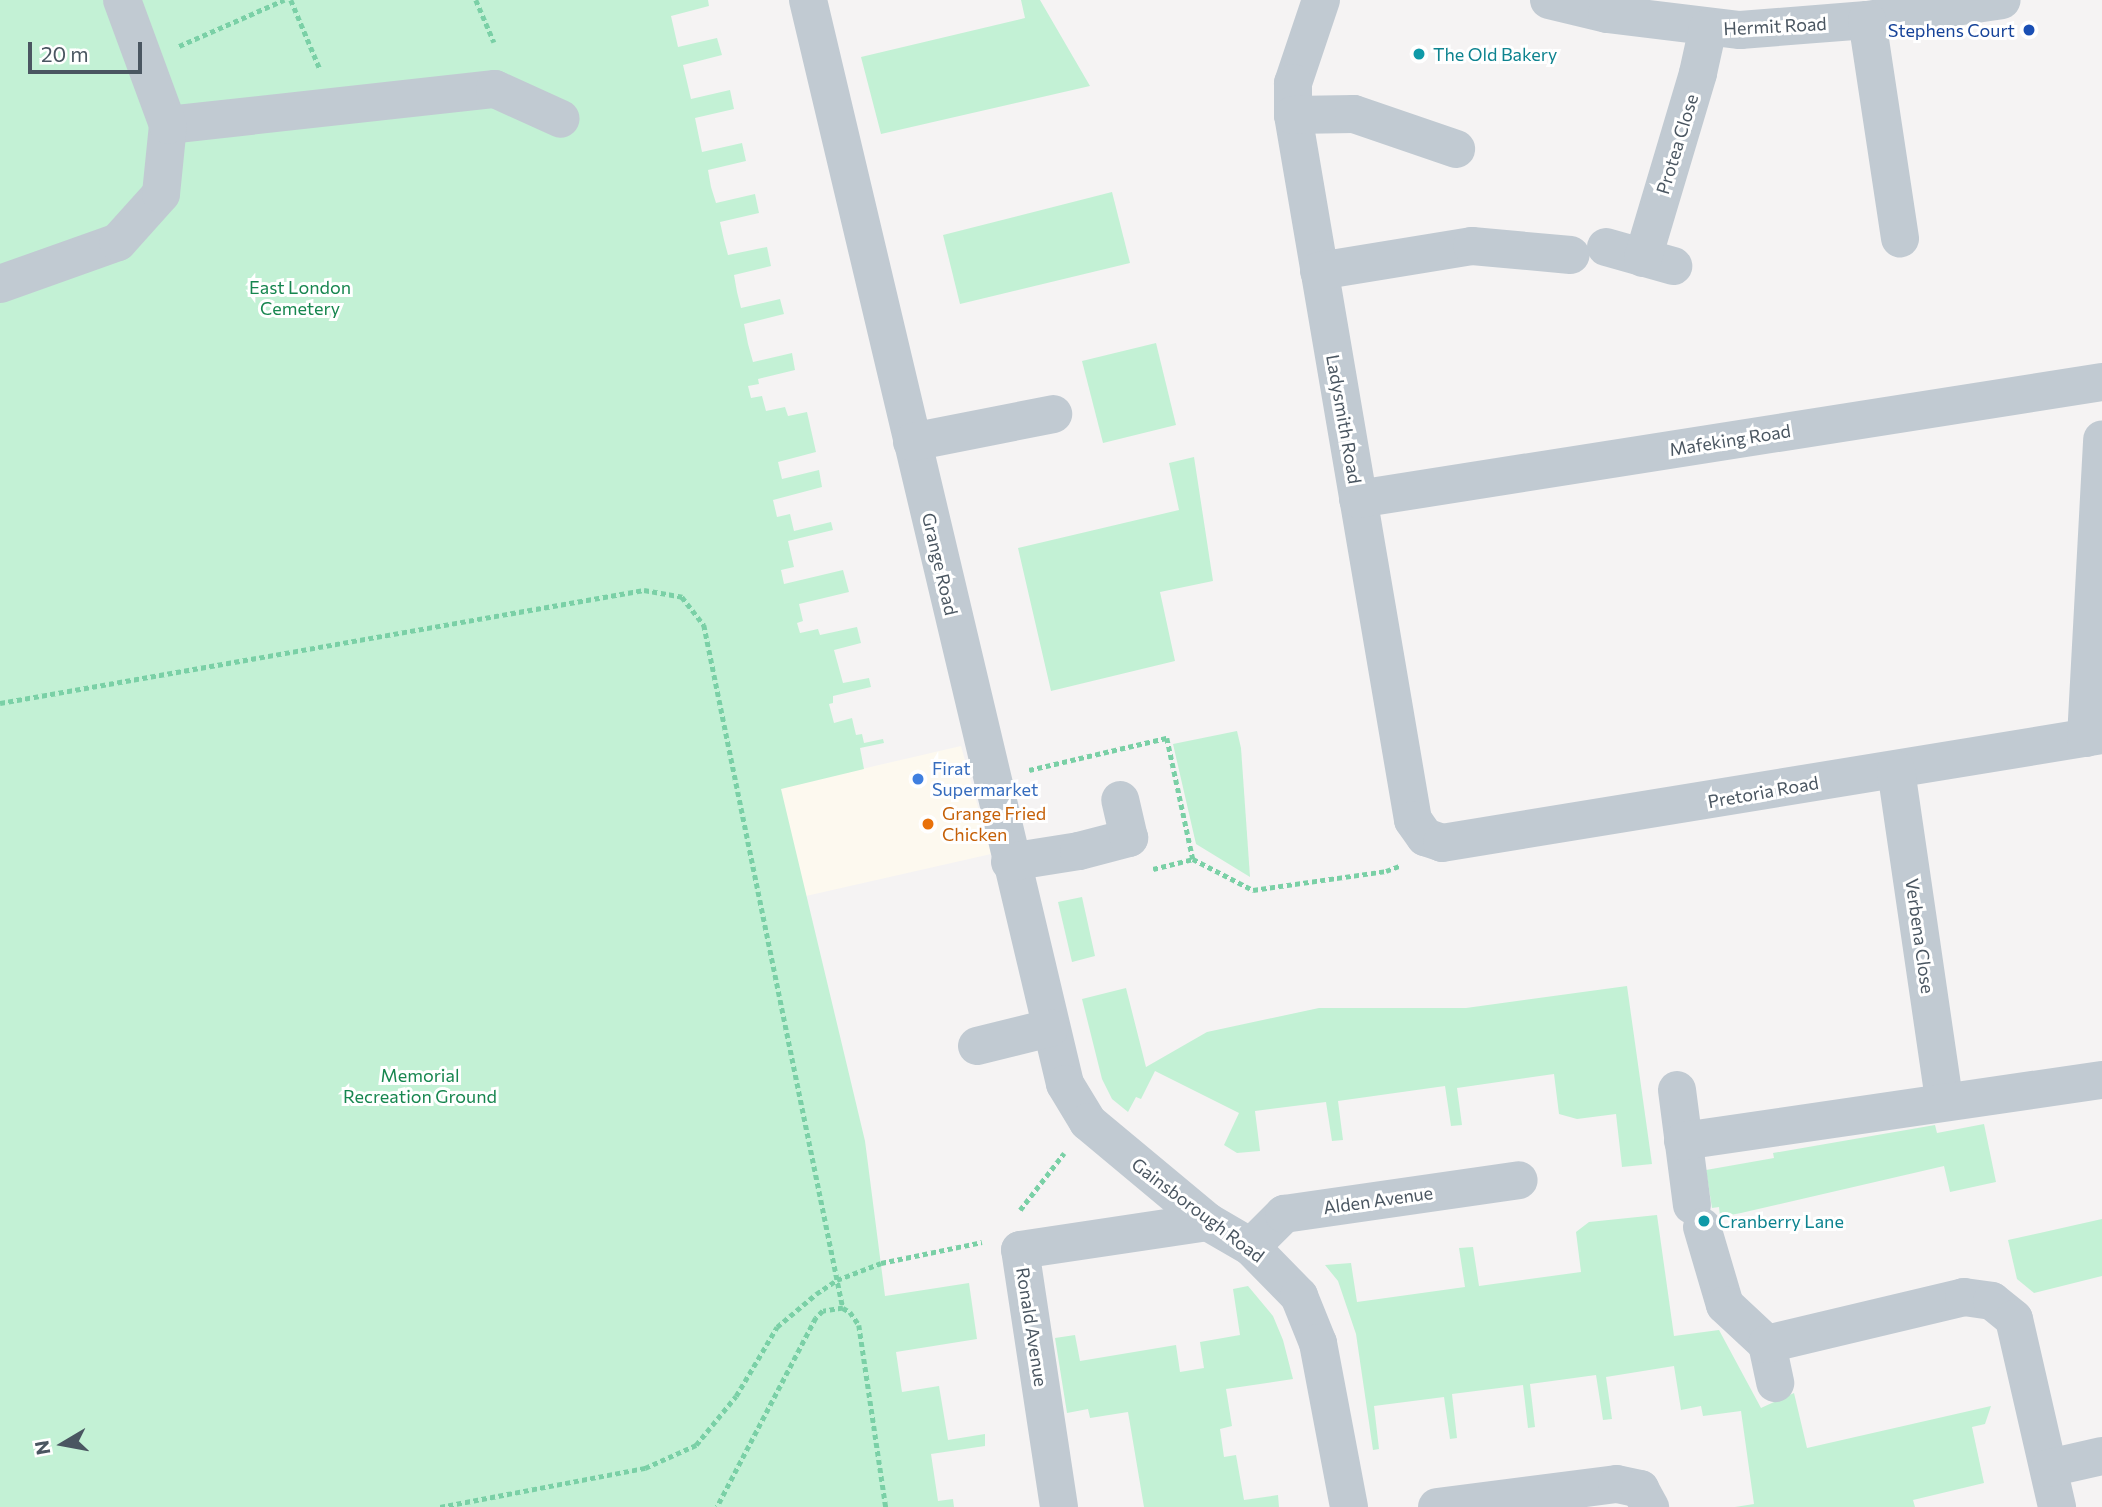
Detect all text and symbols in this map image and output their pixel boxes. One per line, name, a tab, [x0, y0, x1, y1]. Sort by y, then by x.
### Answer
street label: Hermit Road	[1723, 13, 1827, 39]
place label: Stephens Court	[1888, 19, 2015, 41]
marker: Stephens Court	[2021, 22, 2037, 38]
scale bar	[32, 28, 145, 72]
text: 20 m	[41, 41, 89, 66]
place label: The Old Bakery	[1433, 43, 1557, 65]
marker: The Old Bakery	[1411, 46, 1427, 62]
street label: Protea Close	[1652, 91, 1702, 197]
park label: East London Cemetery	[249, 277, 351, 320]
street label: Ladysmith Road	[1322, 353, 1366, 485]
street label: Mafeking Road	[1668, 420, 1792, 460]
street label: Grange Road	[918, 511, 962, 617]
place label: Firat Supermarket	[932, 758, 1038, 800]
marker: Firat Supermarket	[910, 771, 926, 787]
street label: Pretoria Road	[1706, 772, 1820, 812]
place label: Grange Fried Chicken	[942, 803, 1046, 846]
marker: Grange Fried Chicken	[920, 816, 936, 832]
street label: Verbena Close	[1901, 877, 1939, 995]
park label: Memorial Recreation Ground	[343, 1065, 497, 1108]
street label: Gainsborough Road	[1127, 1153, 1269, 1267]
street label: Alden Avenue	[1322, 1182, 1434, 1218]
place label: Cranberry Lane	[1718, 1210, 1844, 1232]
marker: Cranberry Lane	[1696, 1213, 1712, 1229]
street label: Ronald Avenue	[1012, 1266, 1052, 1388]
north arrow	[28, 1409, 98, 1479]
text: N	[29, 1439, 54, 1457]

